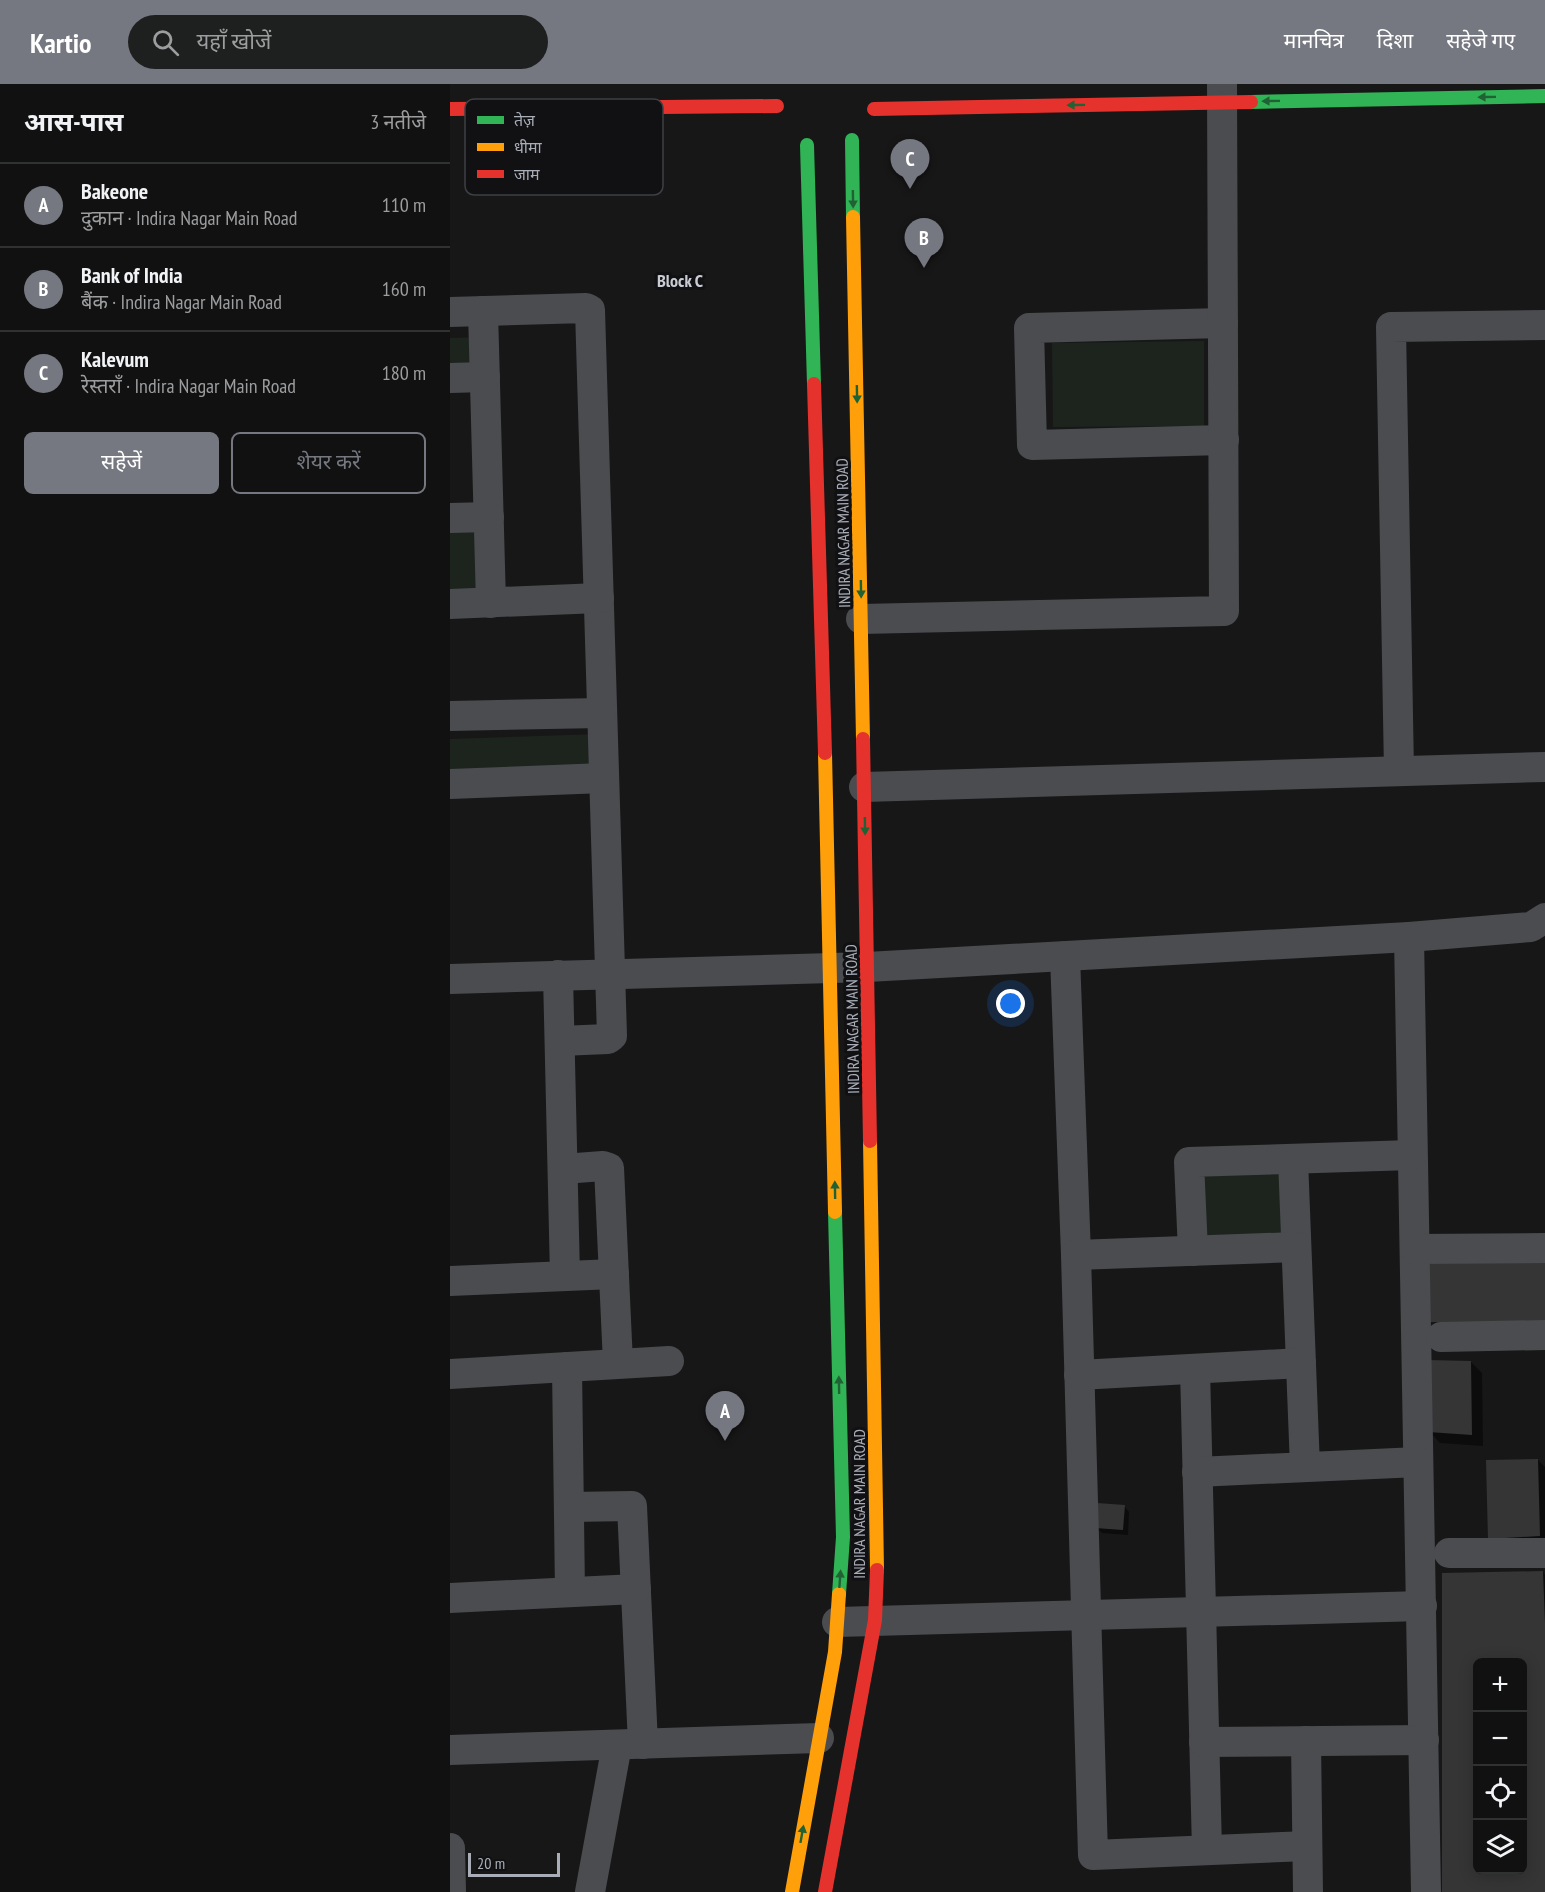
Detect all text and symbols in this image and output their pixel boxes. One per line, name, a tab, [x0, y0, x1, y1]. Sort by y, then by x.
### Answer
search box	[128, 15, 548, 69]
text: Kartio	[30, 24, 92, 61]
icon: search	[149, 26, 182, 59]
text: यहाँ खोजें	[197, 27, 271, 55]
text: मानचित्र	[1284, 27, 1344, 54]
text: दिशा	[1377, 27, 1413, 54]
text: सहेजे गए	[1446, 27, 1515, 54]
one-way arrow	[1477, 93, 1496, 102]
one-way arrow	[1261, 96, 1280, 106]
legend	[465, 99, 663, 195]
one-way arrow	[1066, 100, 1085, 110]
text: आस-पास	[24, 105, 124, 138]
text: 3 नतीजे	[370, 109, 426, 135]
text: तेज़	[514, 110, 536, 130]
text: धीमा	[514, 137, 543, 157]
pin: C	[890, 140, 930, 189]
text: जाम	[514, 164, 540, 184]
text: Bakeone	[81, 177, 148, 205]
one-way arrow	[849, 189, 858, 208]
text: A	[38, 192, 49, 218]
text: 110 m	[382, 192, 426, 218]
text: दुकान · Indira Nagar Main Road	[81, 205, 298, 231]
pin: B	[904, 218, 944, 268]
text: Bank of India	[81, 261, 183, 289]
district label: Block C	[657, 269, 703, 292]
text: B	[39, 276, 48, 302]
text: 160 m	[382, 276, 426, 302]
text: बैंक · Indira Nagar Main Road	[81, 289, 282, 315]
text: Kalevum	[81, 345, 149, 373]
text: C	[39, 360, 48, 386]
text: 180 m	[382, 360, 426, 386]
text: रेस्तराँ · Indira Nagar Main Road	[81, 373, 296, 399]
one-way arrow	[852, 384, 862, 403]
button: सहेजें	[24, 432, 219, 494]
button: शेयर करें	[231, 432, 426, 494]
street label: INDIRA NAGAR MAIN ROAD	[832, 458, 854, 608]
one-way arrow	[856, 579, 865, 598]
one-way arrow	[860, 816, 869, 835]
street label: INDIRA NAGAR MAIN ROAD	[841, 944, 863, 1094]
your location	[996, 989, 1025, 1018]
one-way arrow	[830, 1180, 839, 1199]
one-way arrow	[835, 1375, 844, 1394]
pin: A	[706, 1392, 744, 1441]
street label: INDIRA NAGAR MAIN ROAD	[849, 1429, 869, 1579]
one-way arrow	[835, 1570, 845, 1589]
map controls	[1473, 1658, 1527, 1874]
button: +	[1473, 1658, 1527, 1712]
button: −	[1473, 1712, 1527, 1766]
button: locate	[1473, 1766, 1527, 1820]
button: layers	[1473, 1820, 1527, 1874]
one-way arrow	[798, 1825, 807, 1844]
scale bar	[468, 1850, 560, 1878]
text: 20 m	[477, 1853, 505, 1873]

